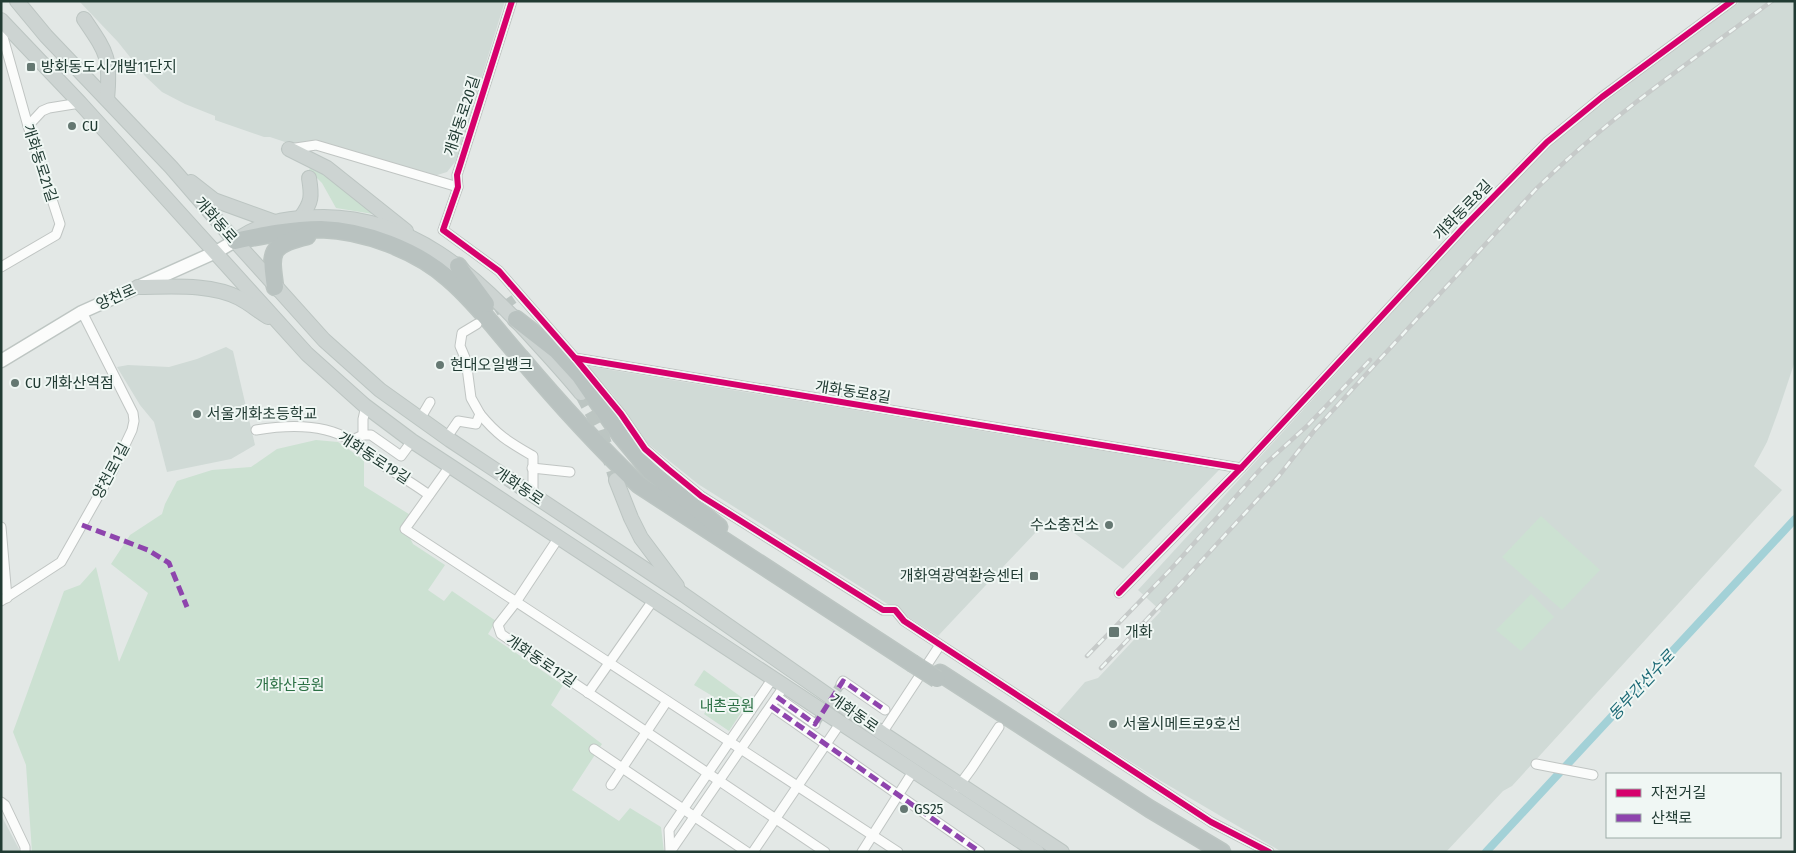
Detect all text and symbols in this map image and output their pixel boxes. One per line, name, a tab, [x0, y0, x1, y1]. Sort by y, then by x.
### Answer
place label: 방화동도시개발11단지	[41, 58, 177, 76]
marker: 방화동도시개발11단지	[25, 61, 37, 73]
street label: 개화동로20길	[441, 74, 483, 158]
place label: CU	[82, 117, 98, 135]
marker: CU	[66, 120, 78, 132]
street label: 개화동로21길	[19, 122, 61, 204]
street label: 개화동로8길	[1430, 176, 1496, 244]
street label: 개화동로	[191, 193, 241, 247]
street label: 양천로	[93, 280, 139, 314]
place label: 현대오일뱅크	[450, 356, 533, 374]
marker: 현대오일뱅크	[434, 359, 446, 371]
place label: CU 개화산역점	[25, 374, 114, 392]
marker: CU 개화산역점	[9, 377, 21, 389]
street label: 개화동로8길	[814, 377, 892, 407]
place label: 서울개화초등학교	[207, 405, 317, 423]
marker: 서울개화초등학교	[191, 408, 203, 420]
street label: 개화동로19길	[335, 428, 413, 488]
street label: 양천로1길	[89, 440, 133, 502]
street label: 개화동로	[491, 463, 547, 509]
place label: 수소충전소	[1030, 516, 1099, 534]
marker: 수소충전소	[1103, 519, 1115, 531]
place label: 개화역광역환승센터	[900, 567, 1024, 585]
marker: 개화역광역환승센터	[1028, 570, 1040, 582]
place label: 개화	[1125, 623, 1153, 641]
marker: 개화	[1107, 625, 1121, 639]
street label: 개화동로17길	[502, 631, 580, 691]
water label: 동부간선수로	[1604, 646, 1679, 724]
park label: 개화산공원	[255, 676, 325, 694]
street label: 개화동로	[826, 690, 882, 736]
park label: 내촌공원	[699, 697, 755, 715]
place label: 서울시메트로9호선	[1123, 715, 1241, 733]
marker: 서울시메트로9호선	[1107, 718, 1119, 730]
legend	[1606, 773, 1781, 838]
text: 자전거길	[1651, 784, 1706, 802]
place label: GS25	[914, 800, 944, 818]
marker: GS25	[898, 803, 910, 815]
text: 산책로	[1651, 809, 1692, 827]

